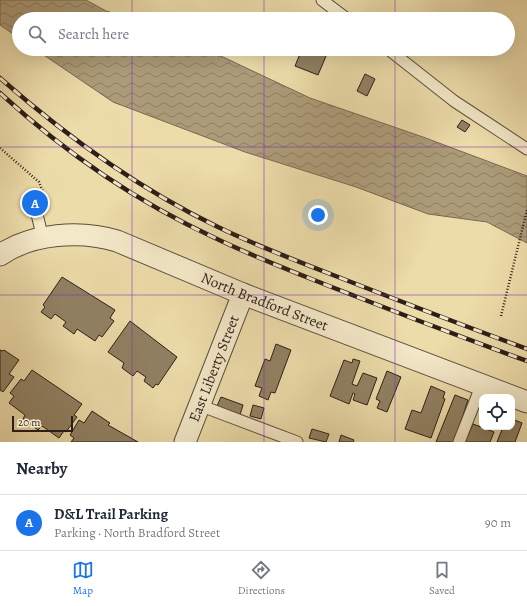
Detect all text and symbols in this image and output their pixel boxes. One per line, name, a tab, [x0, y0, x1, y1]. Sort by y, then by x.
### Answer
search box	[12, 12, 515, 56]
icon: search	[26, 23, 48, 45]
text: Search here	[58, 24, 129, 44]
pin: A	[22, 188, 48, 218]
your location	[308, 205, 328, 225]
street label: North Bradford Street	[198, 268, 331, 335]
street label: East Liberty Street	[184, 312, 244, 425]
map controls	[479, 394, 515, 430]
button: locate	[479, 394, 515, 430]
scale bar	[12, 414, 73, 433]
text: 20 m	[18, 415, 40, 430]
text: Nearby	[16, 457, 67, 480]
text: D&L Trail Parking	[54, 504, 168, 524]
text: A	[25, 514, 33, 531]
text: 90 m	[485, 514, 511, 531]
text: Parking · North Bradford Street	[54, 524, 220, 541]
tab: Map	[72, 559, 94, 598]
tab: Directions	[238, 559, 285, 598]
tab: Saved	[429, 559, 455, 598]

